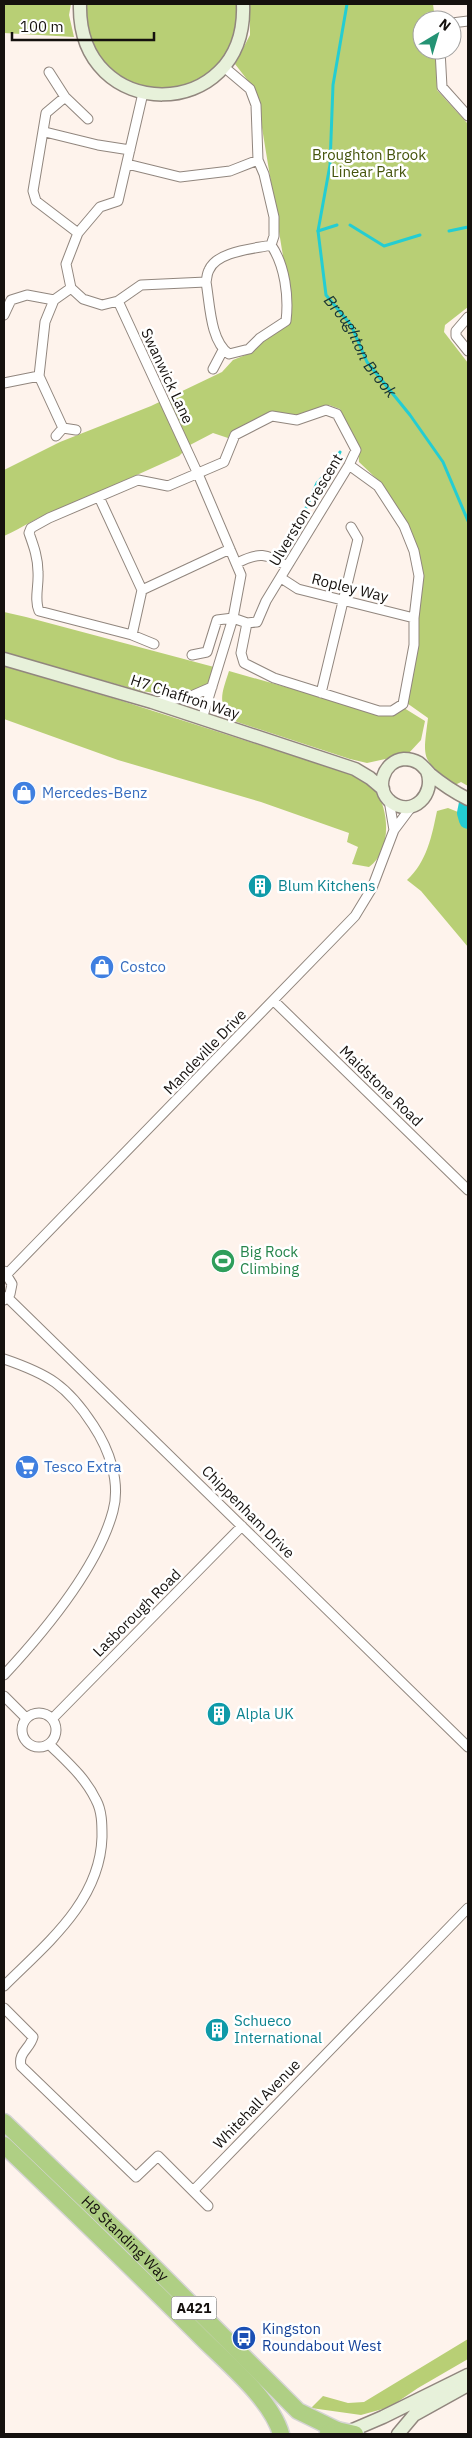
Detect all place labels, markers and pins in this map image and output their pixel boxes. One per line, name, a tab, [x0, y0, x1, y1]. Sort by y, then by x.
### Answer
shop icon: Mercedes-Benz	[11, 780, 37, 806]
place label: Mercedes-Benz	[42, 783, 147, 802]
building icon: Blum Kitchens	[247, 873, 273, 899]
place label: Blum Kitchens	[278, 876, 376, 895]
shop icon: Costco	[89, 954, 115, 980]
place label: Costco	[120, 957, 166, 976]
place label: Big Rock Climbing	[240, 1242, 299, 1278]
sports icon: Big Rock Climbing	[210, 1248, 236, 1274]
supermarket icon: Tesco Extra	[14, 1454, 40, 1480]
place label: Tesco Extra	[44, 1457, 122, 1476]
building icon: Alpla UK	[206, 1701, 232, 1727]
place label: Alpla UK	[236, 1704, 294, 1723]
place label: Schueco International	[234, 2011, 322, 2047]
building icon: Schueco International	[204, 2017, 230, 2043]
place label: Kingston Roundabout West	[262, 2319, 382, 2355]
bus stop icon: Kingston Roundabout West	[231, 2325, 257, 2351]

